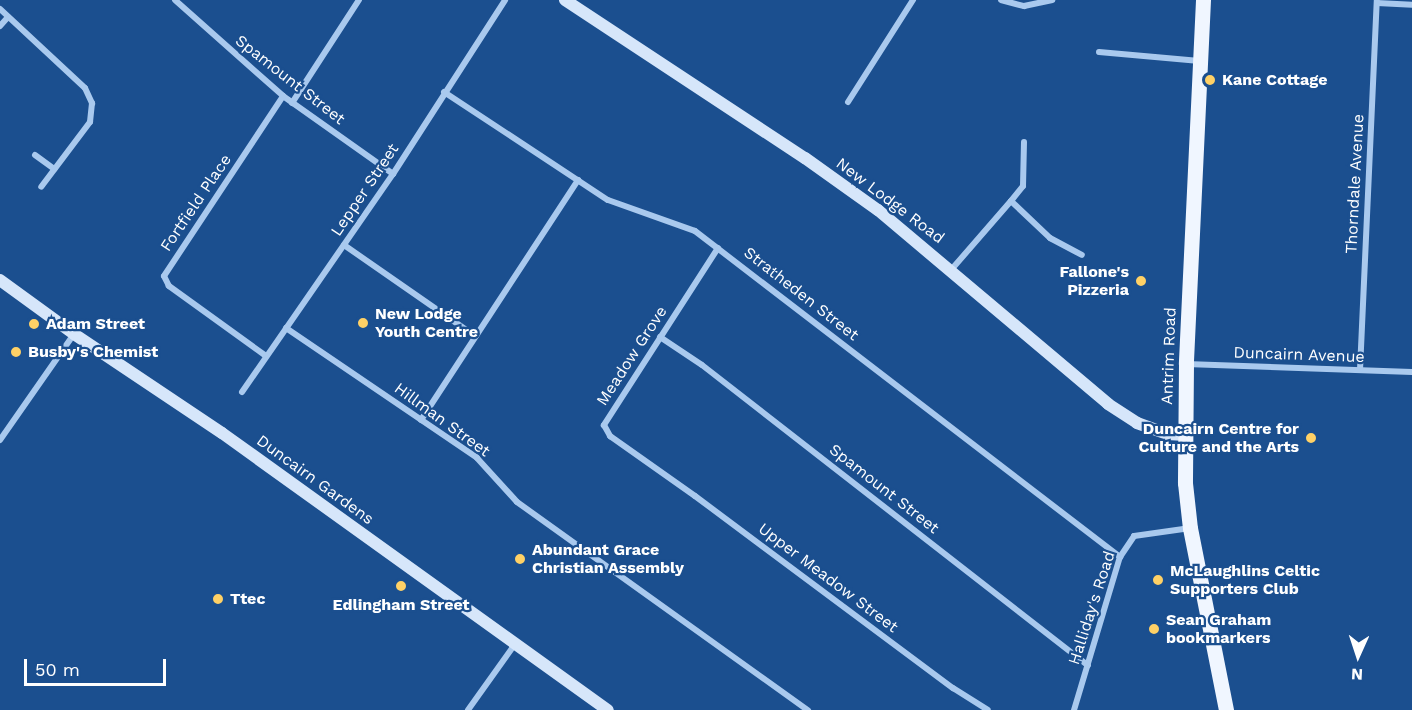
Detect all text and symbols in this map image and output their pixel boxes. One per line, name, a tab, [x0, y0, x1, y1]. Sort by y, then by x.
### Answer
street label: Spamount Street	[231, 31, 349, 129]
place label: Kane Cottage	[1222, 70, 1328, 90]
marker: Kane Cottage	[1203, 73, 1217, 87]
street label: Thorndale Avenue	[1342, 113, 1368, 255]
street label: Lepper Street	[327, 140, 403, 240]
street label: Fortfield Place	[156, 151, 236, 255]
street label: New Lodge Road	[832, 154, 948, 248]
street label: Stratheden Street	[740, 243, 862, 345]
place label: Fallone's Pizzeria	[1059, 262, 1129, 300]
marker: Fallone's Pizzeria	[1134, 274, 1148, 288]
street label: Meadow Grove	[593, 303, 671, 409]
place label: New Lodge Youth Centre	[375, 304, 478, 342]
street label: Antrim Road	[1158, 307, 1180, 405]
place label: Adam Street	[46, 314, 145, 334]
marker: New Lodge Youth Centre	[356, 316, 370, 330]
marker: Adam Street	[27, 317, 41, 331]
place label: Busby's Chemist	[28, 342, 158, 362]
street label: Duncairn Avenue	[1233, 343, 1365, 367]
marker: Busby's Chemist	[9, 345, 23, 359]
street label: Hillman Street	[390, 379, 494, 461]
place label: Duncairn Centre for Culture and the Arts	[1138, 419, 1299, 457]
street label: Duncairn Gardens	[253, 431, 377, 529]
marker: Duncairn Centre for Culture and the Arts	[1304, 431, 1318, 445]
street label: Spamount Street	[825, 440, 943, 538]
street label: Upper Meadow Street	[754, 519, 902, 637]
place label: Abundant Grace Christian Assembly	[532, 540, 684, 578]
street label: Halliday's Road	[1065, 549, 1119, 667]
marker: Abundant Grace Christian Assembly	[513, 552, 527, 566]
place label: McLaughlins Celtic Supporters Club	[1170, 561, 1320, 599]
marker: McLaughlins Celtic Supporters Club	[1151, 573, 1165, 587]
marker: Edlingham Street	[394, 579, 408, 593]
place label: Ttec	[230, 589, 265, 609]
marker: Ttec	[211, 592, 225, 606]
place label: Edlingham Street	[332, 595, 470, 615]
place label: Sean Graham bookmarkers	[1166, 610, 1271, 648]
marker: Sean Graham bookmarkers	[1147, 622, 1161, 636]
north arrow	[1328, 626, 1388, 686]
scale bar	[27, 647, 170, 685]
text: 50 m	[35, 659, 80, 680]
text: N	[1351, 665, 1363, 684]

